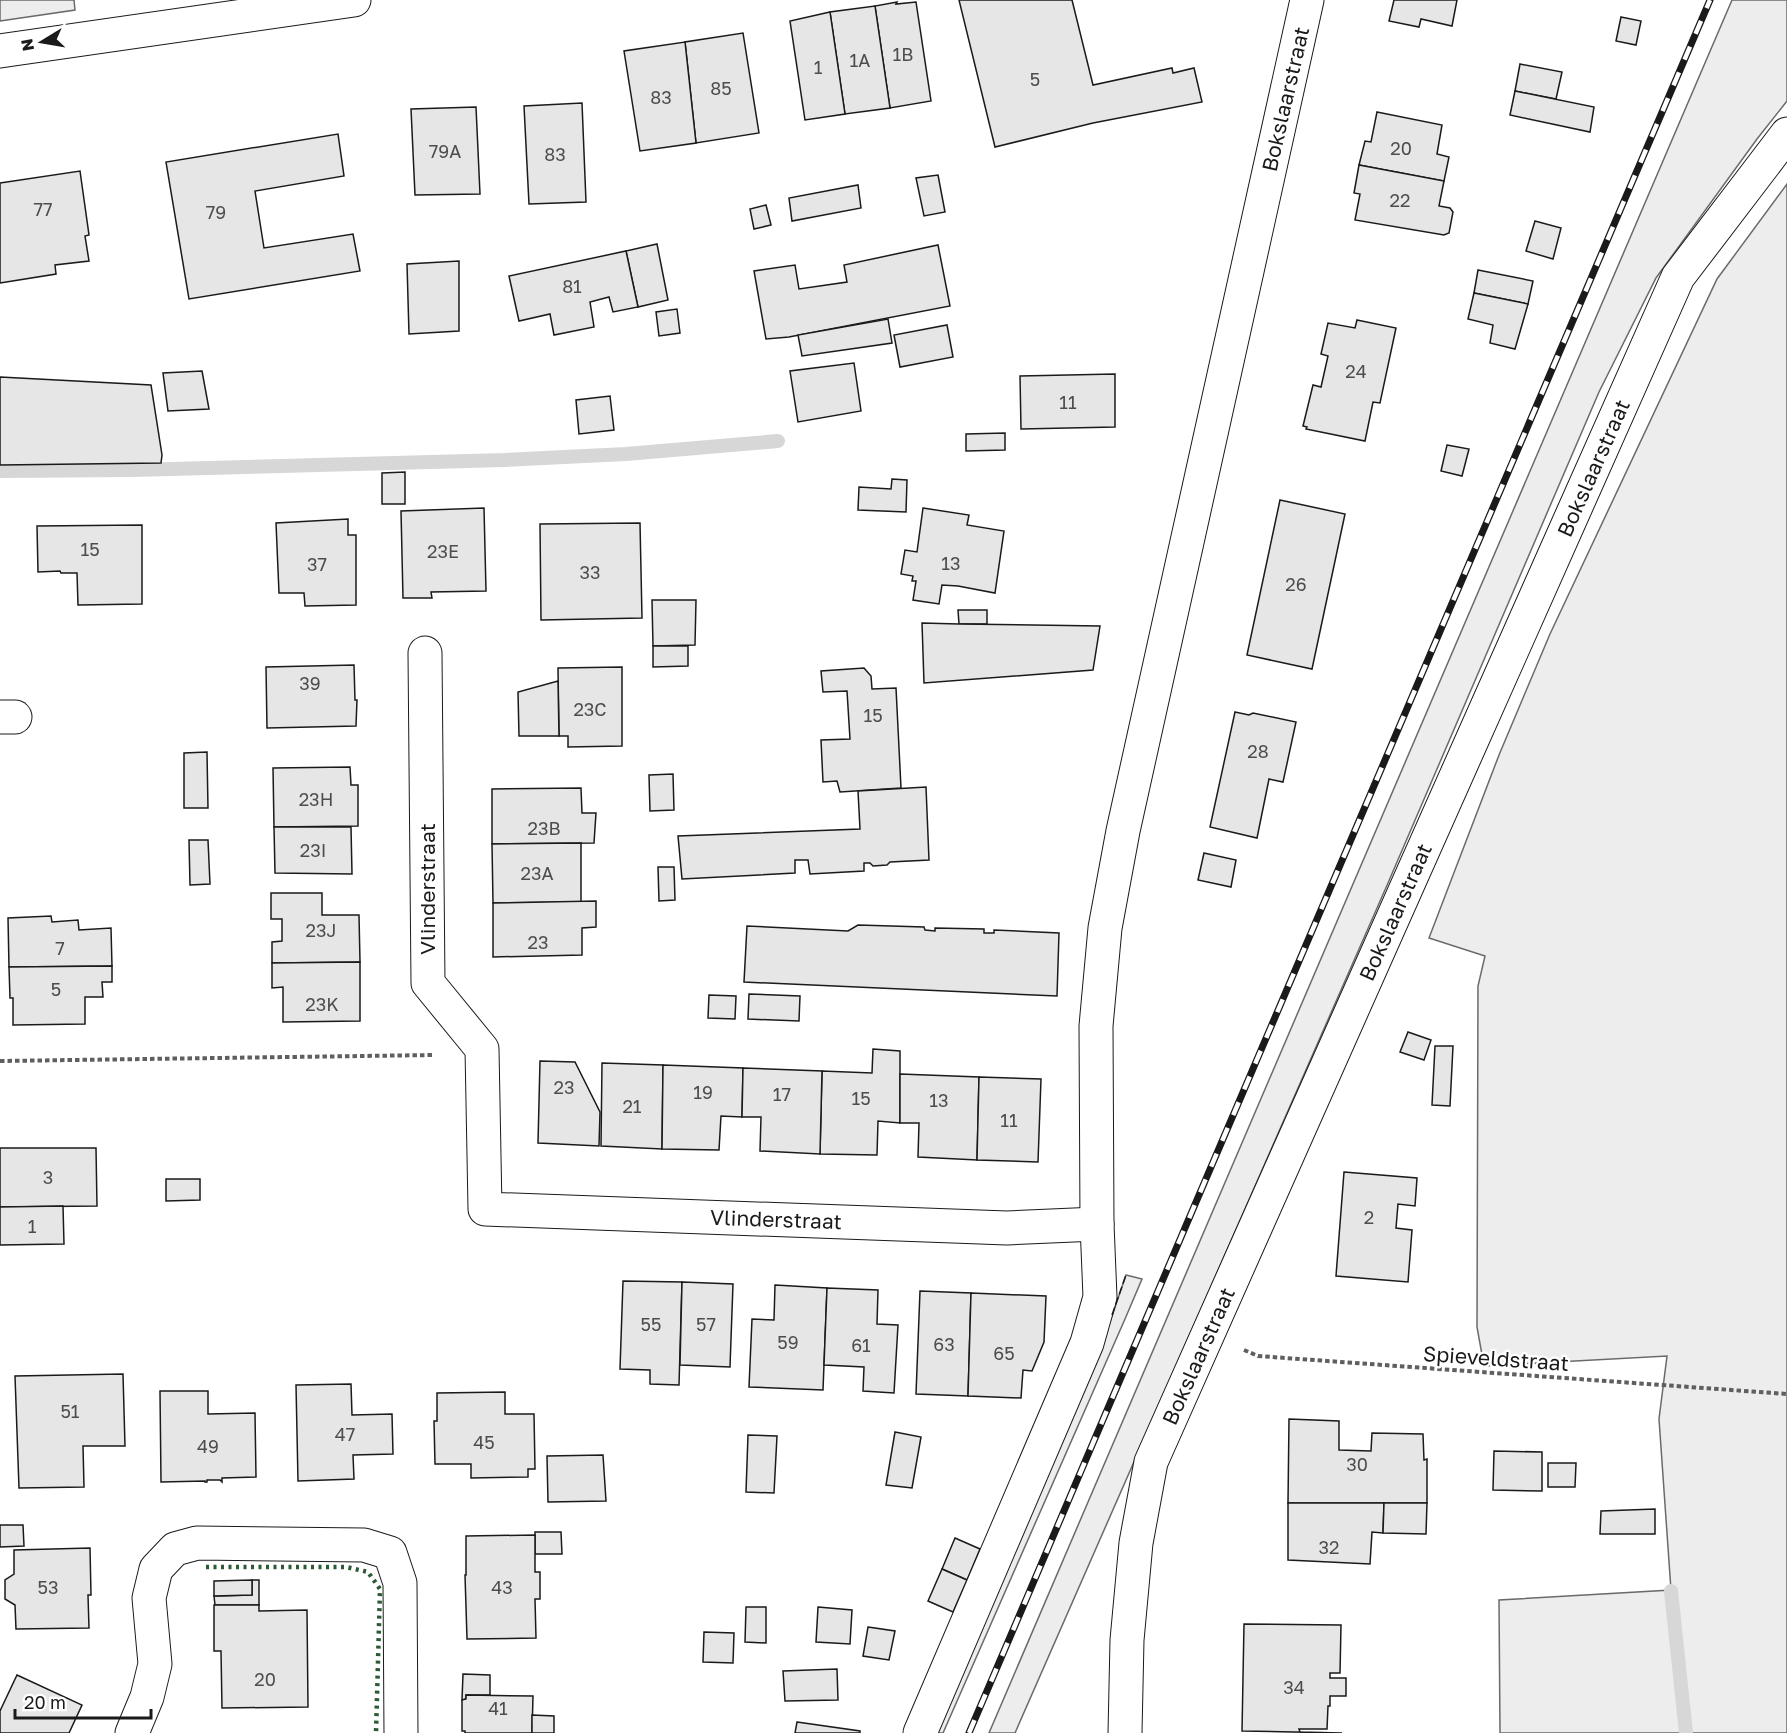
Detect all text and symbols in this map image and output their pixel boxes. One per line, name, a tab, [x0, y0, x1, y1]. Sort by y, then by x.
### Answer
north arrow	[12, 12, 72, 72]
street label: Bokslaarstraat	[1256, 24, 1314, 174]
text: N	[16, 37, 38, 53]
house number: 1B	[893, 43, 913, 65]
house number: 1A	[850, 49, 870, 71]
house number: 1	[814, 56, 823, 78]
house number: 5	[1030, 68, 1040, 90]
house number: 85	[710, 77, 732, 99]
house number: 83	[650, 86, 672, 108]
house number: 20	[1390, 137, 1412, 159]
house number: 79A	[429, 140, 461, 162]
house number: 83	[544, 143, 566, 165]
house number: 22	[1390, 189, 1410, 211]
house number: 77	[33, 198, 53, 220]
house number: 79	[206, 201, 226, 223]
house number: 81	[562, 275, 582, 297]
house number: 24	[1345, 360, 1367, 382]
house number: 11	[1059, 391, 1077, 413]
street label: Bokslaarstraat	[1551, 395, 1635, 541]
house number: 15	[80, 538, 100, 560]
house number: 23E	[427, 540, 459, 562]
house number: 13	[941, 552, 961, 574]
house number: 37	[307, 553, 327, 575]
house number: 33	[579, 561, 601, 583]
house number: 26	[1285, 573, 1307, 595]
house number: 39	[299, 672, 321, 694]
house number: 23C	[573, 698, 607, 720]
house number: 15	[863, 704, 883, 726]
house number: 28	[1247, 740, 1269, 762]
house number: 23H	[299, 788, 333, 810]
house number: 23B	[527, 817, 561, 839]
street label: Vlinderstraat	[414, 823, 440, 955]
house number: 23I	[300, 839, 326, 861]
street label: Bokslaarstraat	[1353, 839, 1437, 985]
house number: 23A	[520, 862, 554, 884]
house number: 23J	[306, 919, 336, 941]
house number: 23	[528, 931, 548, 953]
house number: 7	[55, 937, 65, 959]
house number: 5	[51, 978, 61, 1000]
house number: 23K	[305, 993, 339, 1015]
house number: 23	[554, 1076, 574, 1098]
house number: 19	[693, 1081, 713, 1103]
house number: 17	[773, 1083, 791, 1105]
house number: 15	[851, 1087, 871, 1109]
house number: 13	[929, 1089, 949, 1111]
house number: 21	[622, 1095, 642, 1117]
house number: 11	[1000, 1109, 1018, 1131]
house number: 3	[43, 1166, 53, 1188]
street label: Vlinderstraat	[710, 1204, 842, 1234]
house number: 2	[1364, 1206, 1374, 1228]
house number: 1	[28, 1215, 37, 1237]
street label: Bokslaarstraat	[1156, 1283, 1240, 1429]
house number: 55	[641, 1313, 661, 1335]
house number: 57	[696, 1313, 716, 1335]
house number: 59	[777, 1331, 799, 1353]
house number: 63	[933, 1333, 955, 1355]
house number: 61	[851, 1334, 871, 1356]
street label: Spieveldstraat	[1422, 1340, 1570, 1376]
house number: 65	[993, 1342, 1015, 1364]
house number: 51	[60, 1400, 80, 1422]
house number: 47	[335, 1423, 355, 1445]
house number: 45	[473, 1431, 495, 1453]
house number: 49	[197, 1435, 219, 1457]
house number: 30	[1346, 1453, 1368, 1475]
house number: 32	[1319, 1536, 1339, 1558]
house number: 53	[38, 1576, 58, 1598]
house number: 43	[491, 1576, 513, 1598]
house number: 20	[254, 1668, 276, 1690]
house number: 34	[1283, 1676, 1305, 1698]
scale bar	[15, 1682, 152, 1720]
text: 20 m	[24, 1691, 66, 1713]
house number: 41	[488, 1697, 508, 1719]

